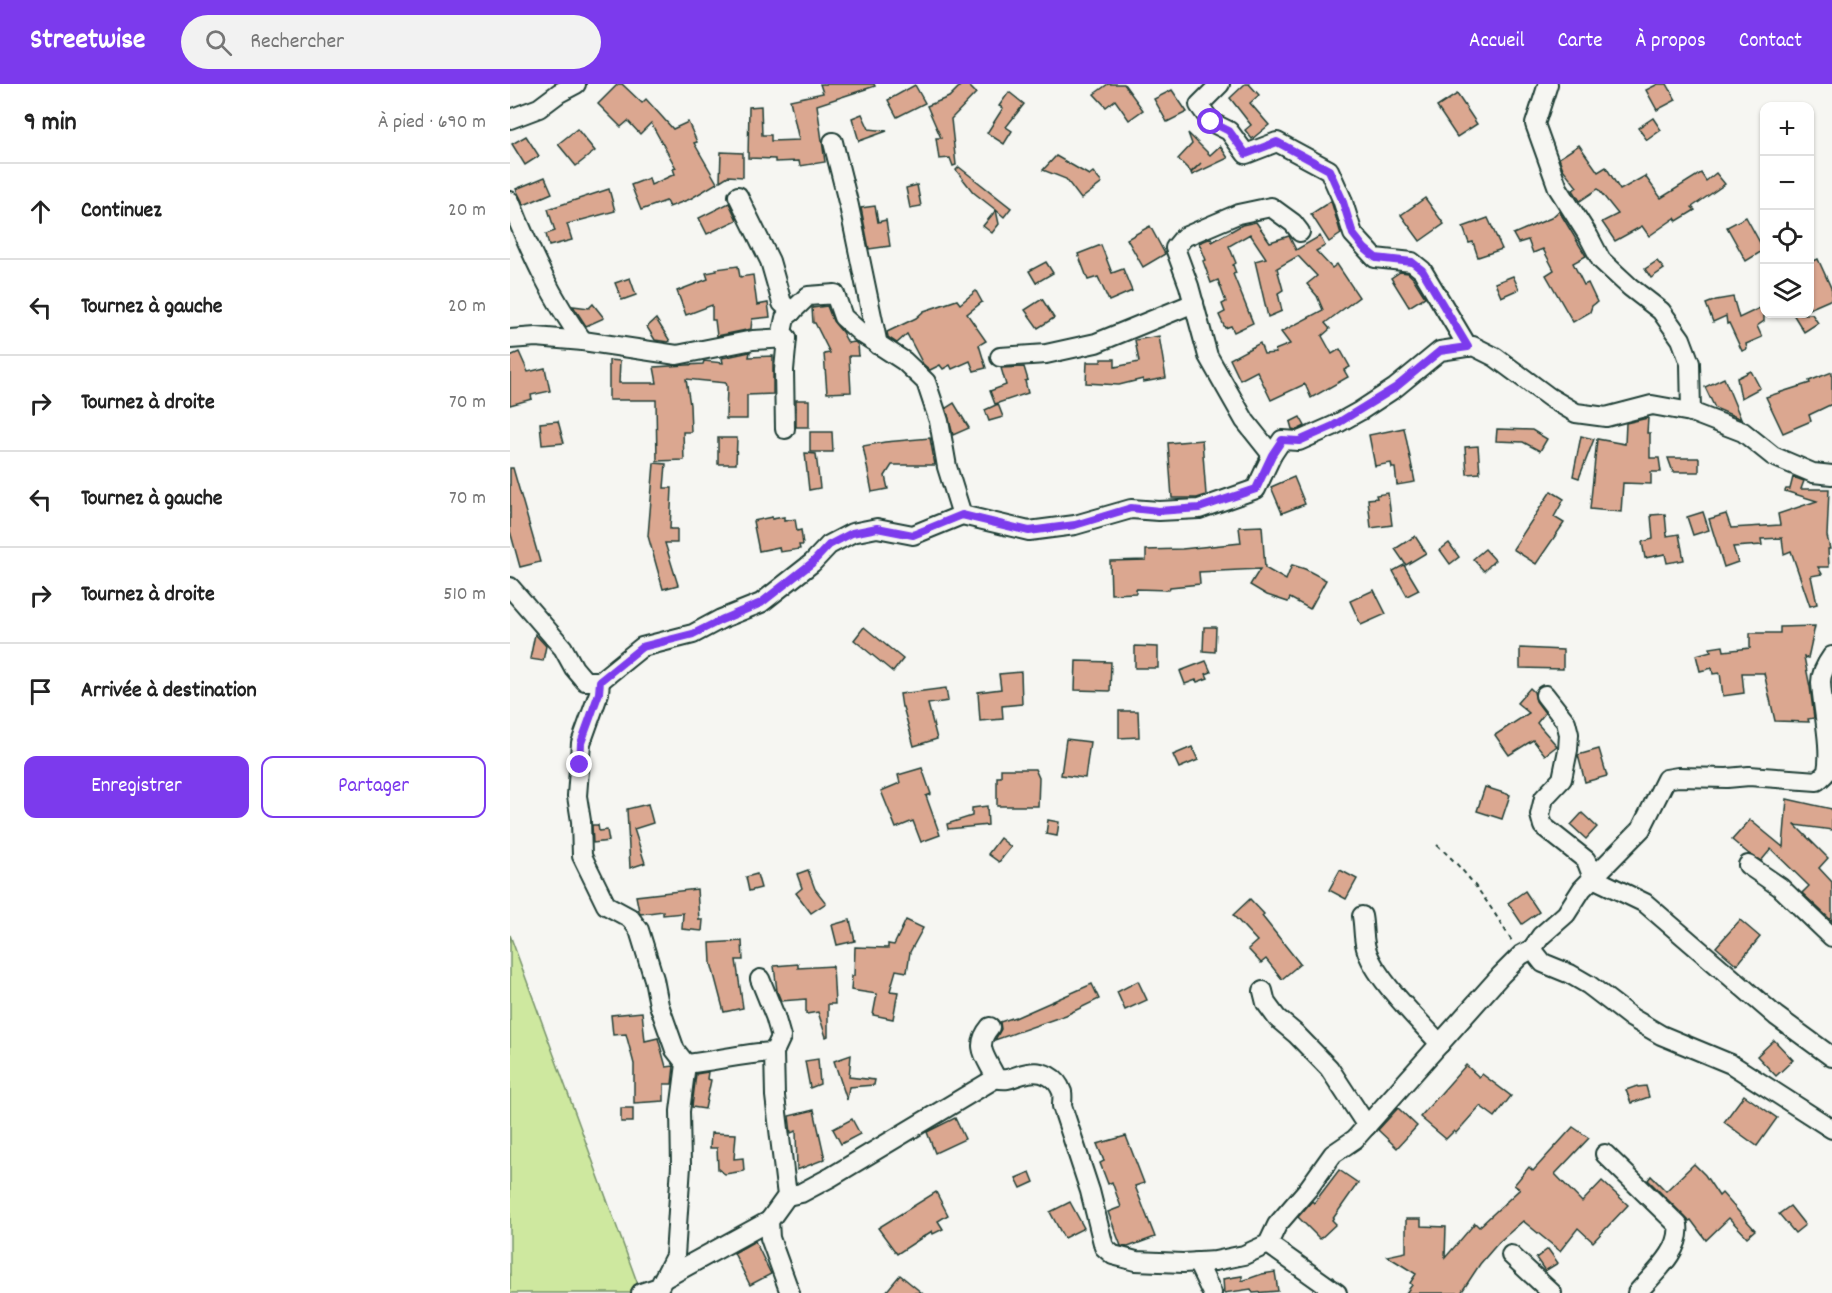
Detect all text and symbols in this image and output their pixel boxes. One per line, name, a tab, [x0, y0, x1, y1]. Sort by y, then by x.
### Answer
search box	[181, 15, 601, 69]
text: Streetwise	[30, 22, 145, 62]
icon: search	[202, 26, 235, 59]
text: Rechercher	[250, 27, 344, 58]
text: Accueil	[1469, 27, 1524, 57]
text: Carte	[1557, 27, 1602, 57]
text: À propos	[1635, 27, 1706, 57]
text: Contact	[1739, 27, 1802, 57]
map controls	[1760, 102, 1814, 318]
button: +	[1760, 102, 1814, 156]
text: 9 min	[24, 105, 77, 142]
route start	[1197, 108, 1223, 134]
text: À pied · 690 m	[378, 109, 486, 137]
button: −	[1760, 156, 1814, 210]
icon: ahead	[24, 195, 57, 228]
text: Continuez	[81, 196, 162, 227]
text: 20 m	[448, 197, 486, 225]
button: locate	[1760, 210, 1814, 264]
button: layers	[1760, 264, 1814, 318]
icon: left	[24, 291, 57, 324]
text: Tournez à gauche	[81, 292, 223, 323]
text: 20 m	[448, 293, 486, 321]
icon: right	[24, 387, 57, 420]
text: Tournez à droite	[81, 388, 215, 419]
text: 70 m	[449, 389, 486, 417]
icon: left	[24, 483, 57, 516]
text: Tournez à gauche	[81, 484, 223, 515]
text: 70 m	[449, 485, 486, 513]
icon: right	[24, 579, 57, 612]
text: Tournez à droite	[81, 580, 215, 611]
text: 510 m	[443, 581, 486, 609]
icon: arrive	[24, 675, 57, 708]
text: Arrivée à destination	[81, 676, 257, 707]
route end	[566, 751, 592, 777]
button: Enregistrer	[24, 756, 249, 818]
button: Partager	[261, 756, 486, 818]

